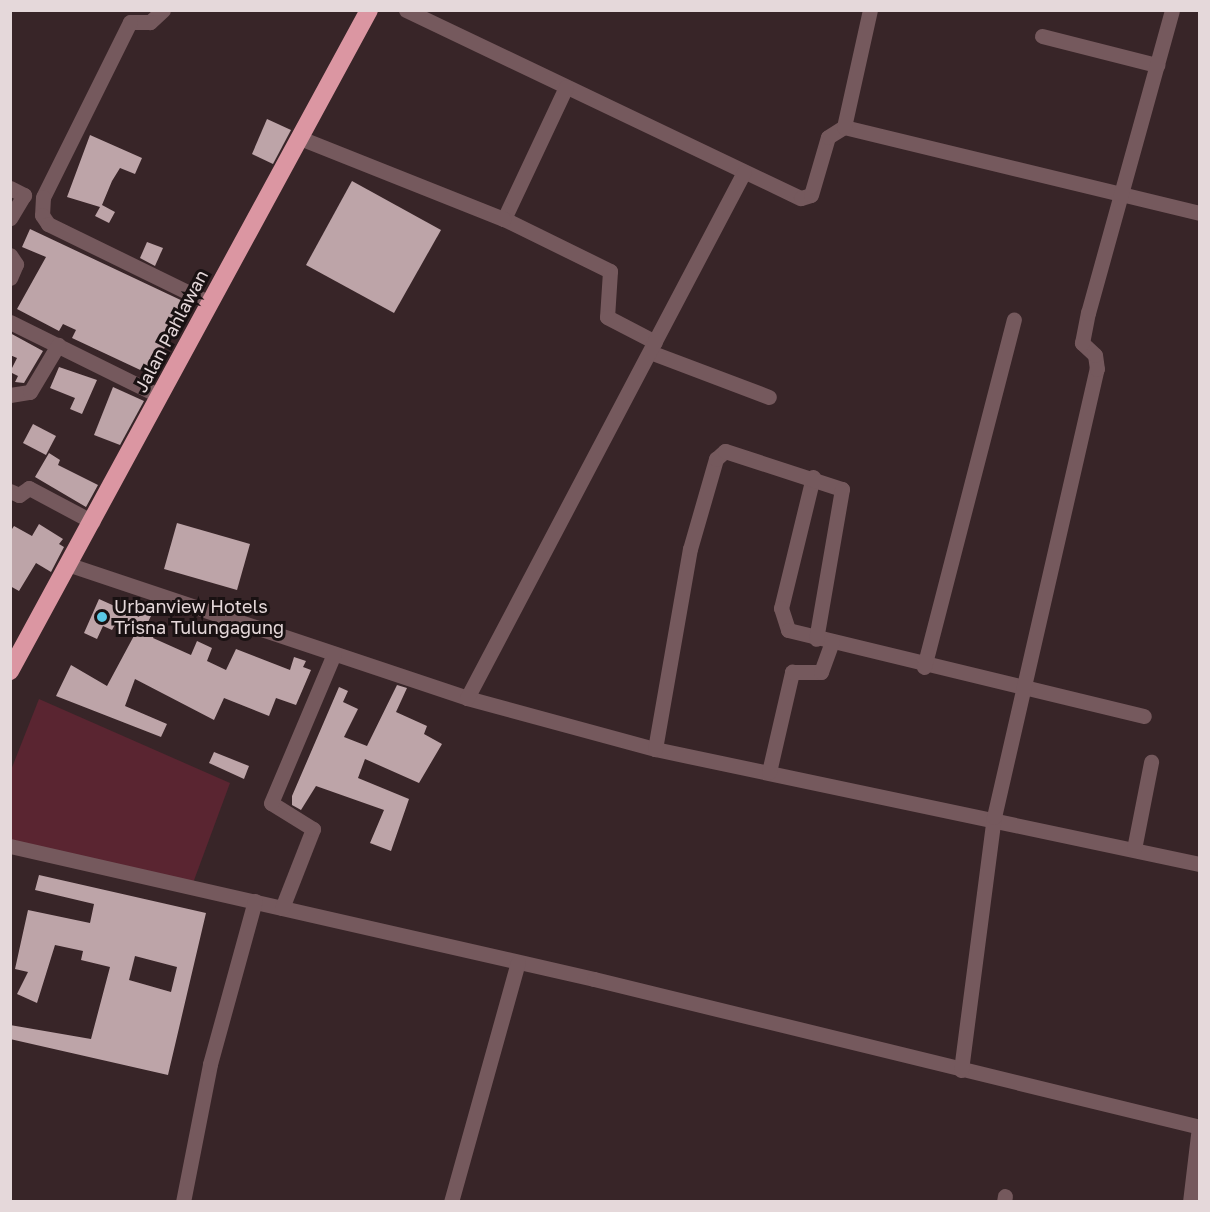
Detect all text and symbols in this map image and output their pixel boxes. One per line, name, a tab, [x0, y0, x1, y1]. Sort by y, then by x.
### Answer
street label: Jalan Pahlawan	[130, 266, 212, 396]
place label: Urbanview Hotels Trisna Tulungagung	[114, 596, 284, 638]
marker: Urbanview Hotels Trisna Tulungagung	[95, 610, 109, 624]

